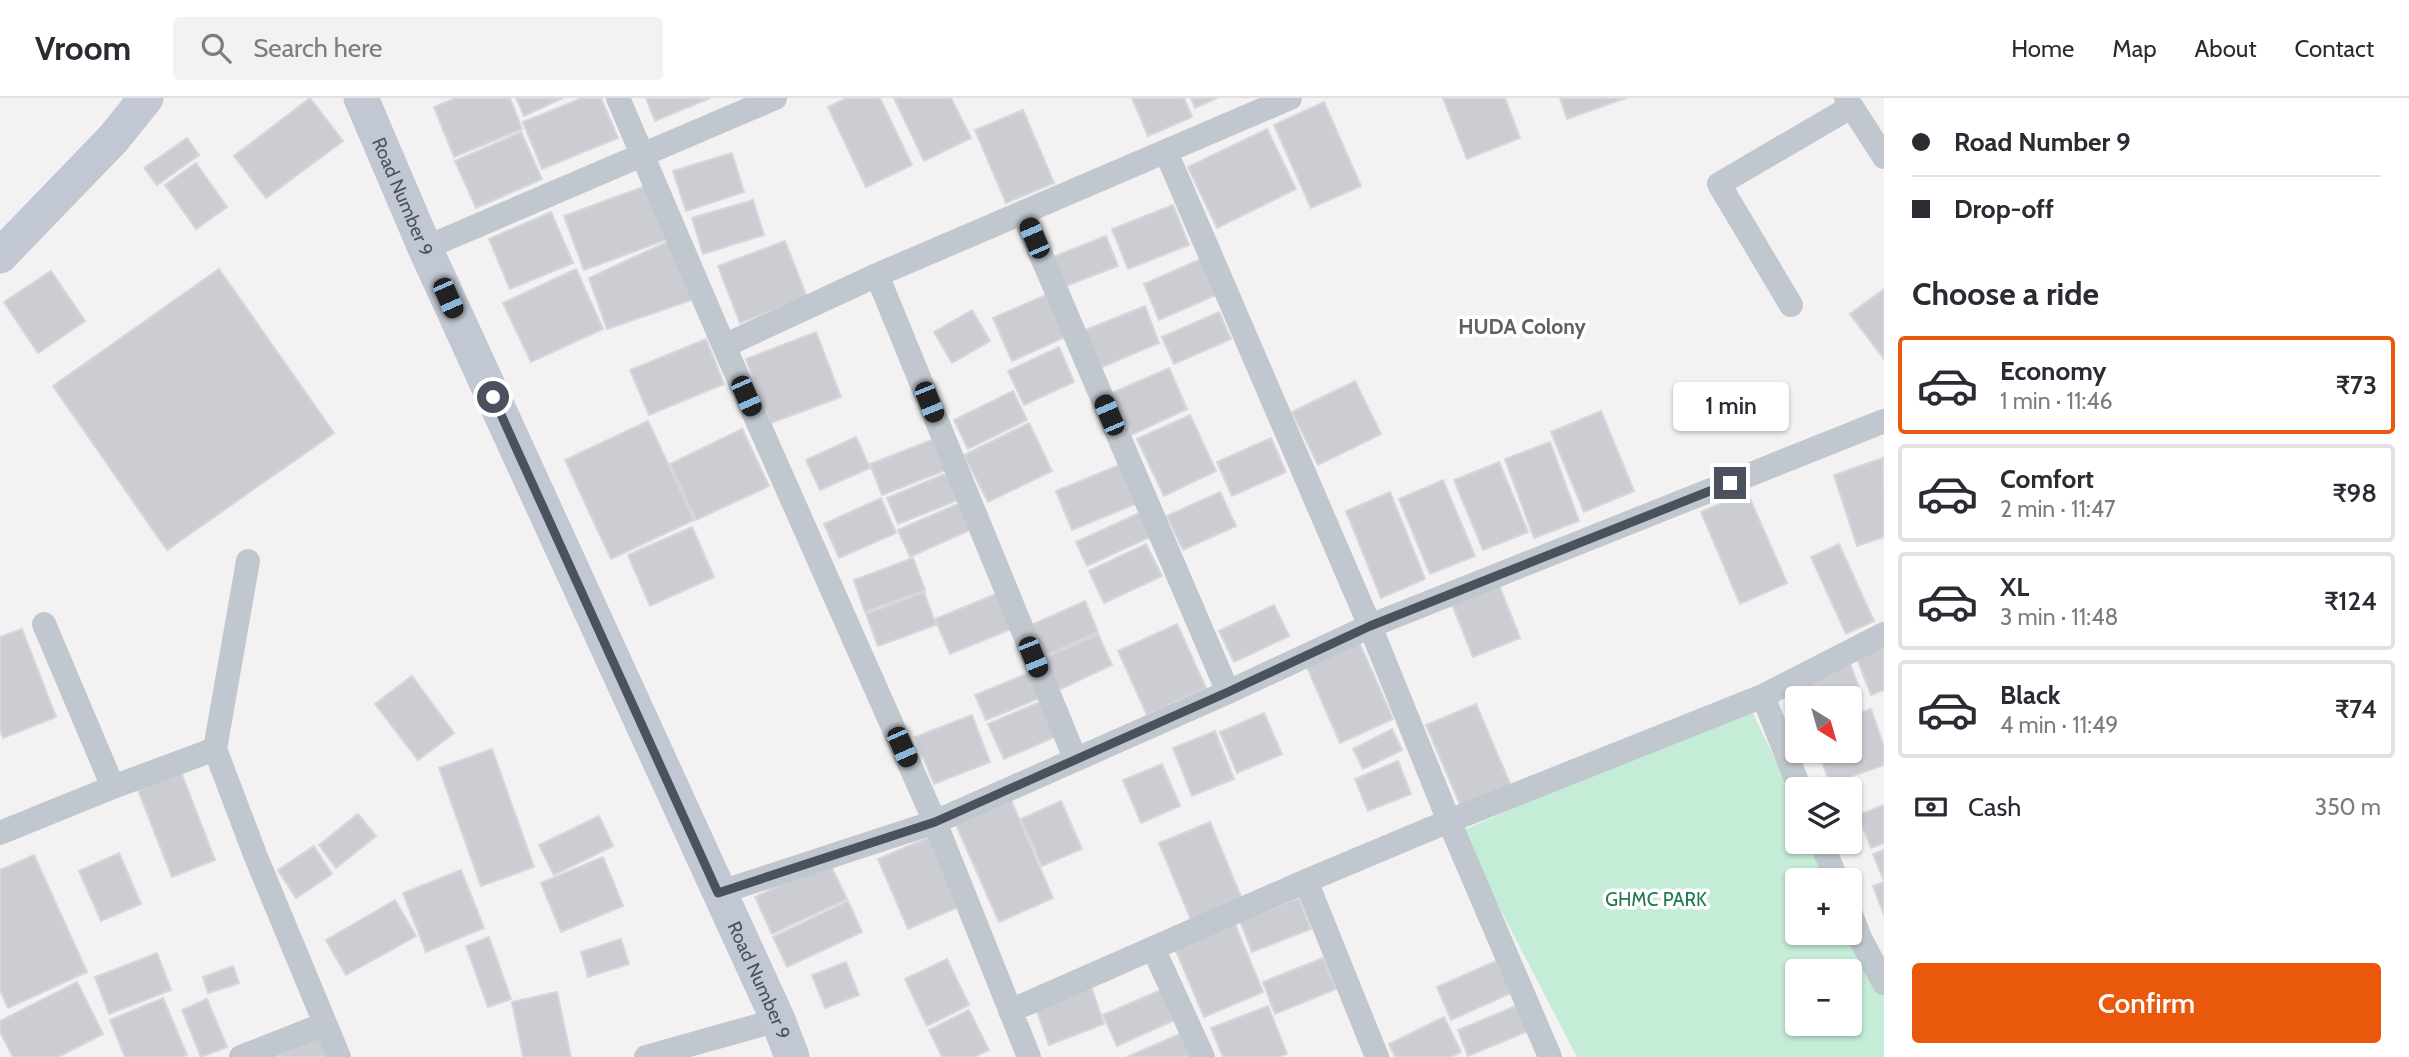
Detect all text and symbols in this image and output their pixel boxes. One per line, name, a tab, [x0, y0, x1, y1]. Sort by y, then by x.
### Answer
search box	[173, 17, 663, 80]
text: Vroom	[35, 28, 131, 68]
icon: search	[197, 29, 235, 67]
text: Search here	[253, 32, 382, 64]
text: Home	[2011, 34, 2074, 63]
text: Map	[2112, 34, 2157, 63]
text: About	[2195, 34, 2257, 63]
text: Contact	[2295, 34, 2374, 63]
text: Road Number 9	[1954, 126, 2131, 158]
street label: Road Number 9	[368, 134, 438, 259]
text: Drop-off	[1954, 193, 2054, 225]
car	[1017, 215, 1052, 261]
text: Choose a ride	[1912, 274, 2099, 313]
car	[430, 275, 467, 321]
district label: HUDA Colony	[1458, 314, 1587, 339]
icon: car	[1916, 354, 1979, 417]
text: Economy	[2000, 355, 2106, 387]
text: ₹73	[2336, 369, 2377, 401]
car	[728, 373, 765, 419]
car	[912, 379, 947, 425]
route start	[477, 381, 509, 413]
callout: 1 min	[1672, 382, 1788, 430]
text: 1 min · 11:46	[2000, 387, 2113, 415]
car	[1092, 392, 1127, 438]
text: 1 min	[1705, 392, 1757, 420]
icon: car	[1916, 462, 1979, 525]
text: Comfort	[2000, 463, 2094, 495]
route end	[1714, 467, 1746, 499]
text: ₹98	[2333, 477, 2377, 509]
text: 2 min · 11:47	[2000, 495, 2116, 523]
icon: car	[1916, 570, 1979, 633]
text: XL	[2000, 571, 2029, 603]
text: ₹124	[2324, 585, 2377, 617]
text: 3 min · 11:48	[2000, 603, 2118, 631]
car	[1016, 634, 1051, 680]
icon: car	[1916, 678, 1979, 741]
text: Black	[2000, 679, 2060, 711]
north arrow	[1785, 686, 1862, 763]
map controls	[1785, 686, 1862, 1036]
text: ₹74	[2335, 693, 2377, 725]
text: 4 min · 11:49	[2000, 711, 2118, 739]
car	[884, 724, 921, 770]
button: layers	[1785, 777, 1862, 854]
icon: cash	[1912, 788, 1950, 826]
text: Cash	[1968, 791, 2021, 823]
text: 350 m	[2315, 793, 2381, 821]
button: +	[1785, 868, 1862, 945]
park label: GHMC PARK	[1605, 888, 1707, 911]
street label: Road Number 9	[723, 918, 796, 1042]
button: −	[1785, 959, 1862, 1036]
button: Confirm	[1912, 963, 2381, 1043]

